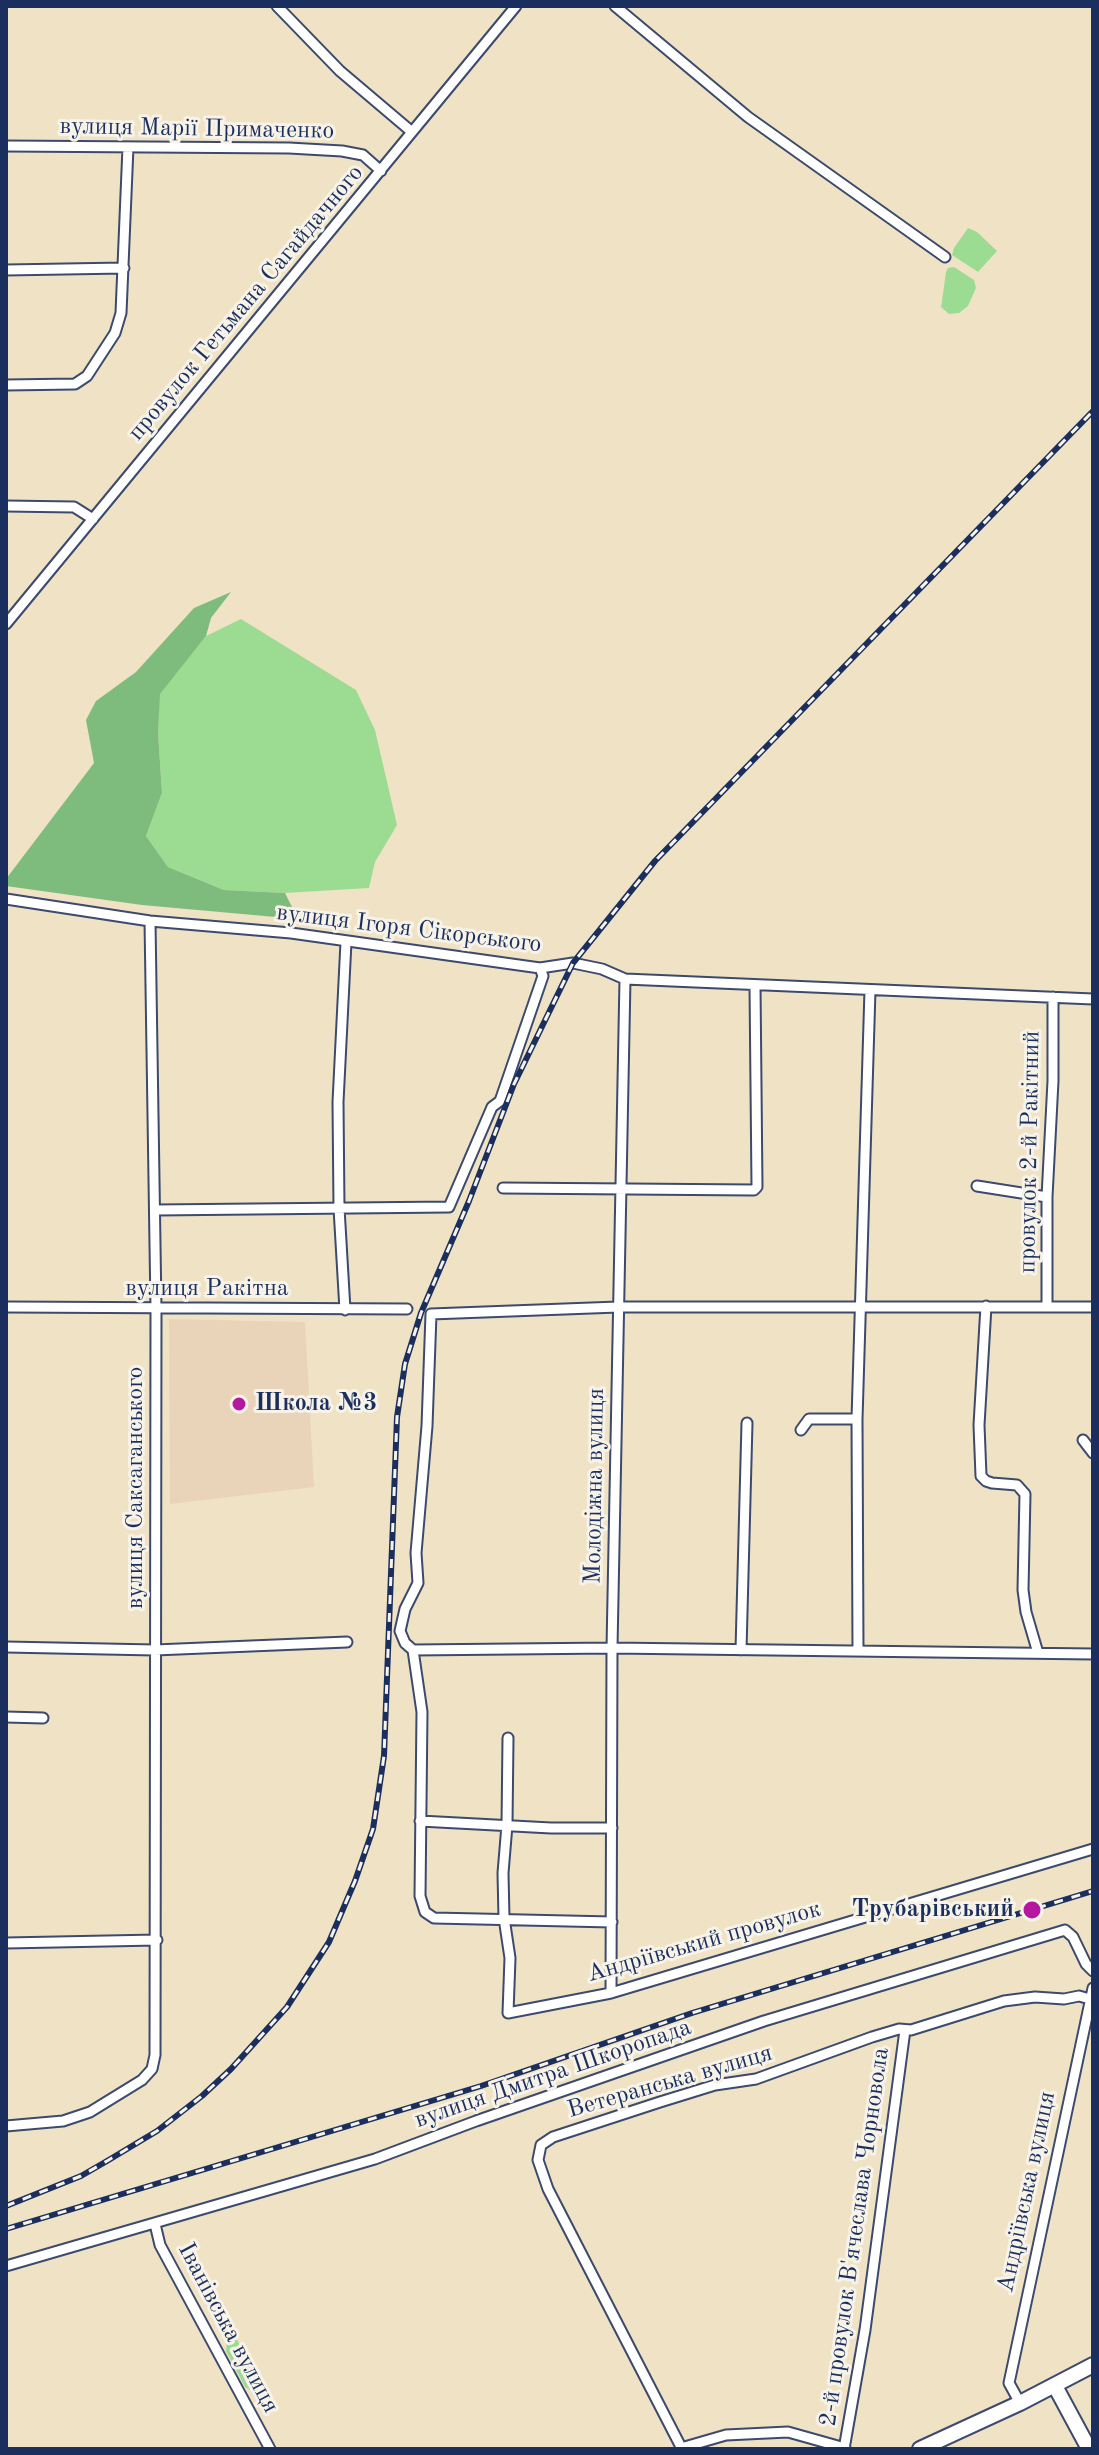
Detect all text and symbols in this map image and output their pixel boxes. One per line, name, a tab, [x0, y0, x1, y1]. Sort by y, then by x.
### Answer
street label: вулиця Марії Примаченко	[59, 112, 335, 146]
street label: провулок Гетьмана Сагайдачного	[122, 159, 370, 447]
street label: вулиця Ігоря Сікорського	[275, 898, 543, 960]
street label: провулок 2-й Ракітний	[1013, 1030, 1047, 1274]
street label: вулиця Ракітна	[125, 1275, 289, 1303]
street label: вулиця Саксаганського	[122, 1367, 150, 1609]
street label: Молодіжна вулиця	[579, 1388, 611, 1584]
place label: Школа №3	[255, 1390, 377, 1418]
marker: Школа №3	[230, 1395, 248, 1413]
street label: Андріївський провулок	[584, 1895, 824, 1989]
place label: Трубарівський	[852, 1896, 1014, 1924]
marker: Трубарівський	[1021, 1899, 1043, 1921]
street label: вулиця Дмитра Шкоропада	[411, 2013, 695, 2135]
street label: Ветеранська вулиця	[564, 2039, 776, 2125]
street label: 2-й провулок В'ячеслава Чорновола	[814, 2046, 896, 2428]
street label: Андріївська вулиця	[992, 2089, 1062, 2295]
street label: Іванівська вулиця	[171, 2238, 285, 2418]

